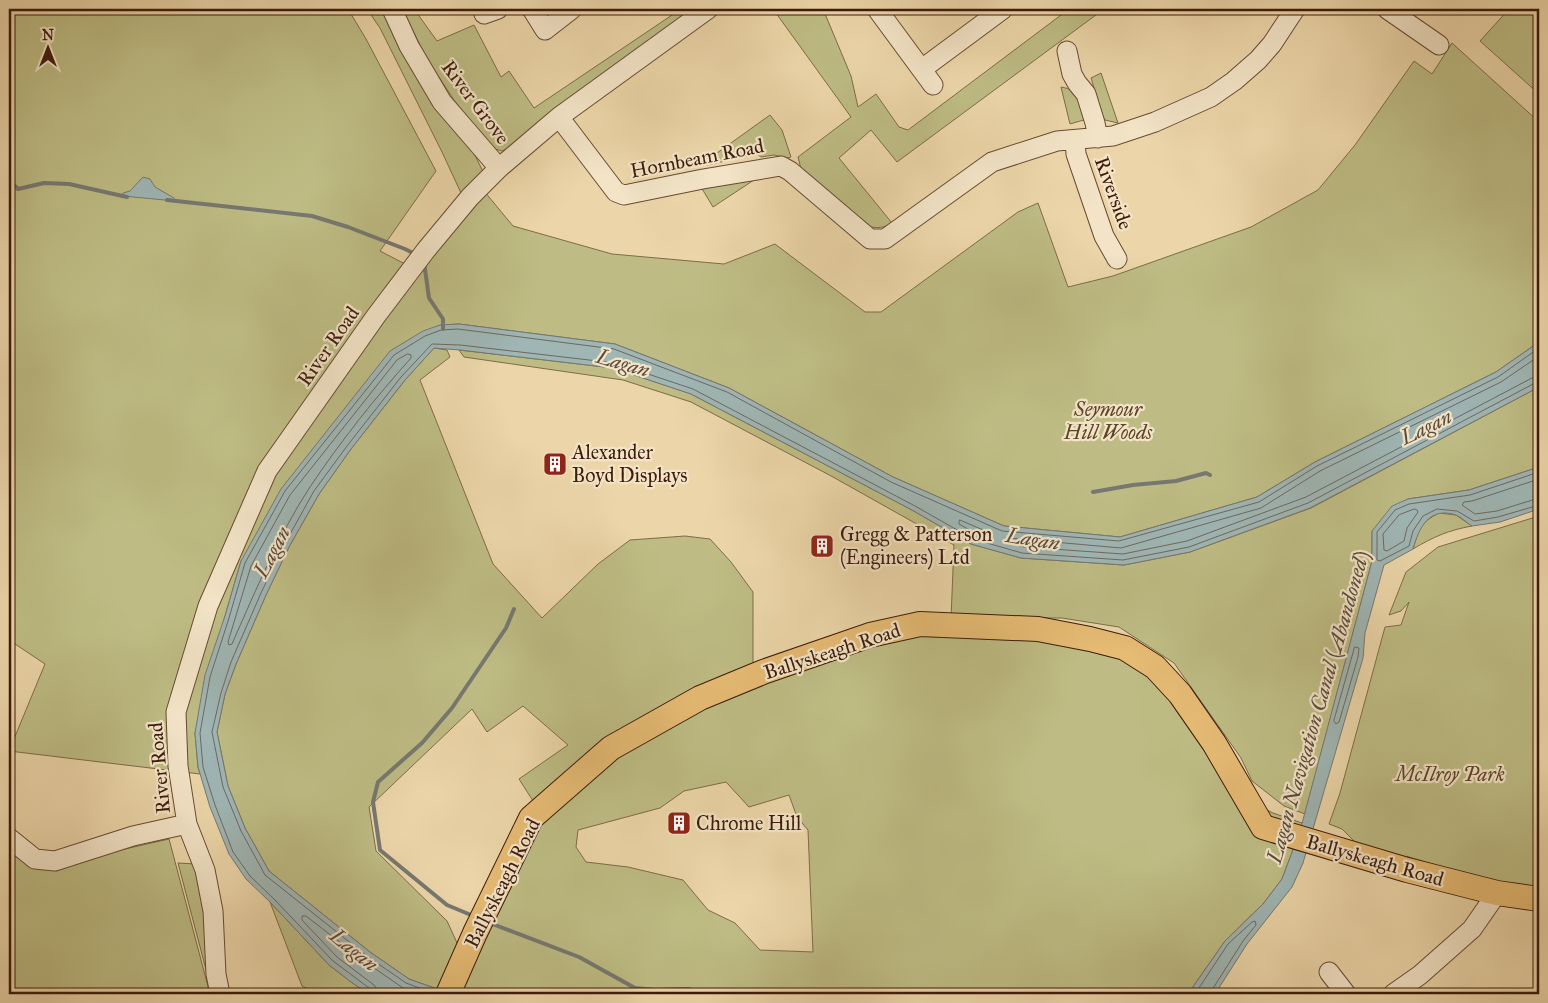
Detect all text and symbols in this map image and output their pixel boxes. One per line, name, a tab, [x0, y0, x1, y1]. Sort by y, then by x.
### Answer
north arrow	[22, 22, 72, 72]
text: N	[42, 27, 54, 44]
street label: River Grove	[437, 55, 515, 149]
street label: Hornbeam Road	[628, 133, 766, 183]
street label: Riverside	[1090, 153, 1138, 233]
street label: River Road	[292, 302, 364, 390]
water label: Lagan	[592, 343, 653, 383]
park label: Seymour Hill Woods	[1063, 397, 1153, 444]
water label: Lagan	[1395, 403, 1456, 451]
place label: Alexander Boyd Displays	[571, 440, 688, 487]
building icon: Alexander Boyd Displays	[542, 451, 568, 477]
water label: Lagan	[247, 522, 296, 583]
place label: Gregg & Patterson (Engineers) Ltd	[840, 522, 993, 570]
water label: Lagan	[1003, 522, 1062, 556]
building icon: Gregg & Patterson (Engineers) Ltd	[809, 533, 835, 559]
water label: Lagan Navigation Canal (Abandoned)	[1261, 548, 1375, 867]
street label: Ballyskeagh Road	[761, 618, 904, 685]
street label: River Road	[143, 721, 175, 815]
park label: McIlroy Park	[1393, 762, 1505, 786]
building icon: Chrome Hill	[666, 810, 692, 836]
place label: Chrome Hill	[696, 811, 802, 835]
street label: Ballyskeagh Road	[459, 814, 546, 952]
street label: Ballyskeagh Road	[1303, 829, 1447, 892]
water label: Lagan	[324, 922, 383, 977]

